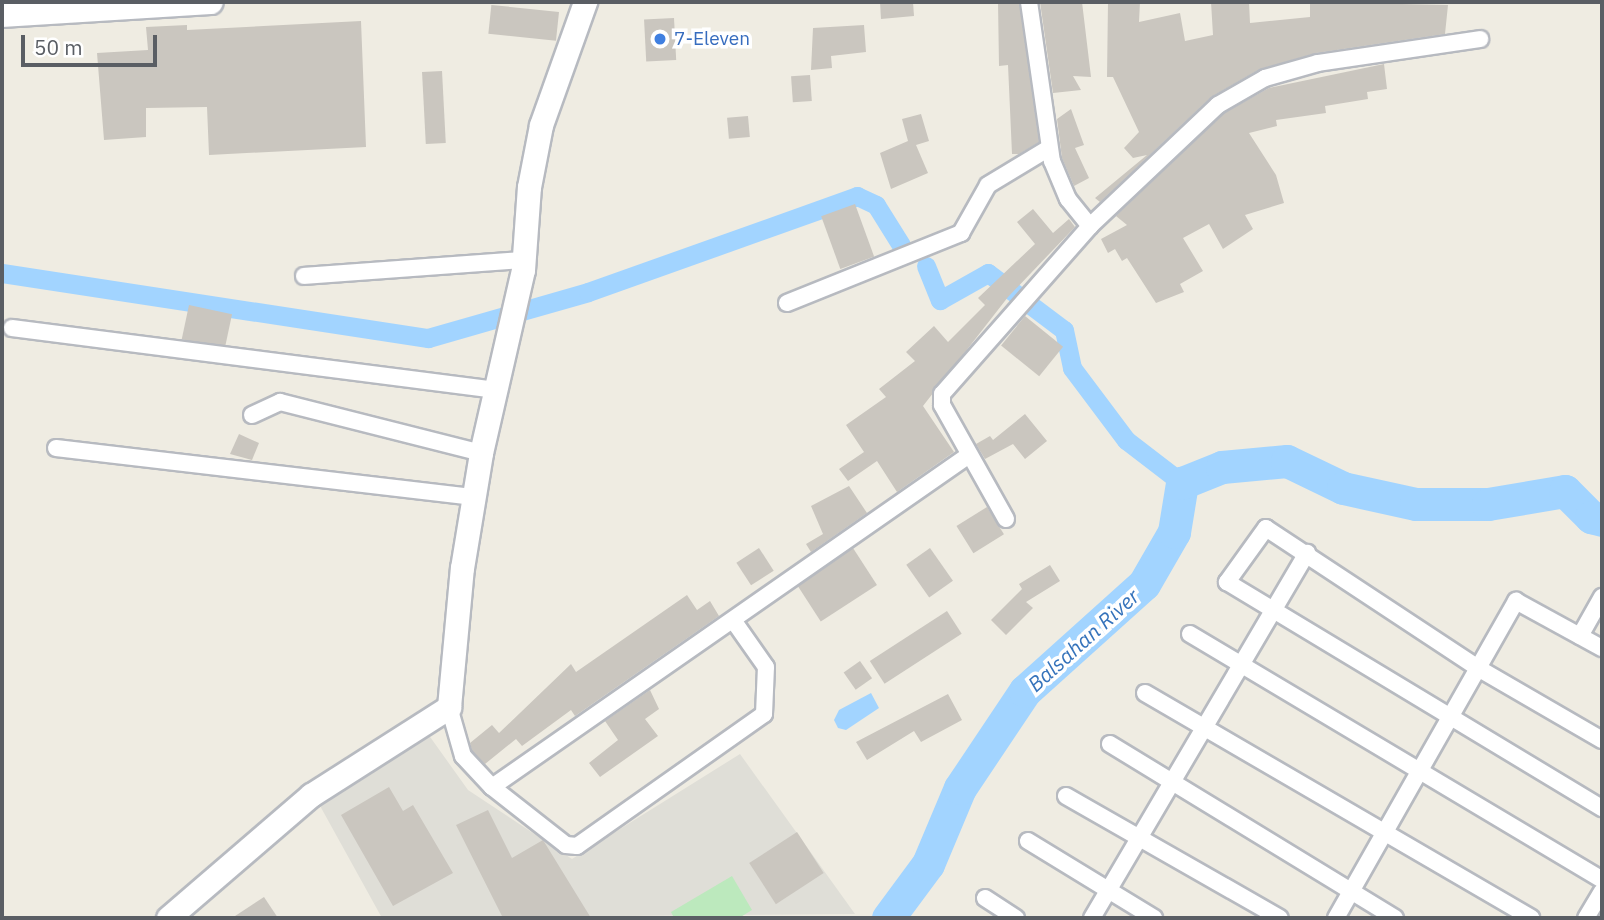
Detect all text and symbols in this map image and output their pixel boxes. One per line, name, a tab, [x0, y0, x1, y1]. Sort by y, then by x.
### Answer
scale bar	[24, 21, 161, 65]
place label: 7-Eleven	[674, 28, 750, 50]
marker: 7-Eleven	[652, 31, 668, 47]
text: 50 m	[34, 33, 83, 61]
water label: Balsahan River	[1022, 583, 1144, 697]

